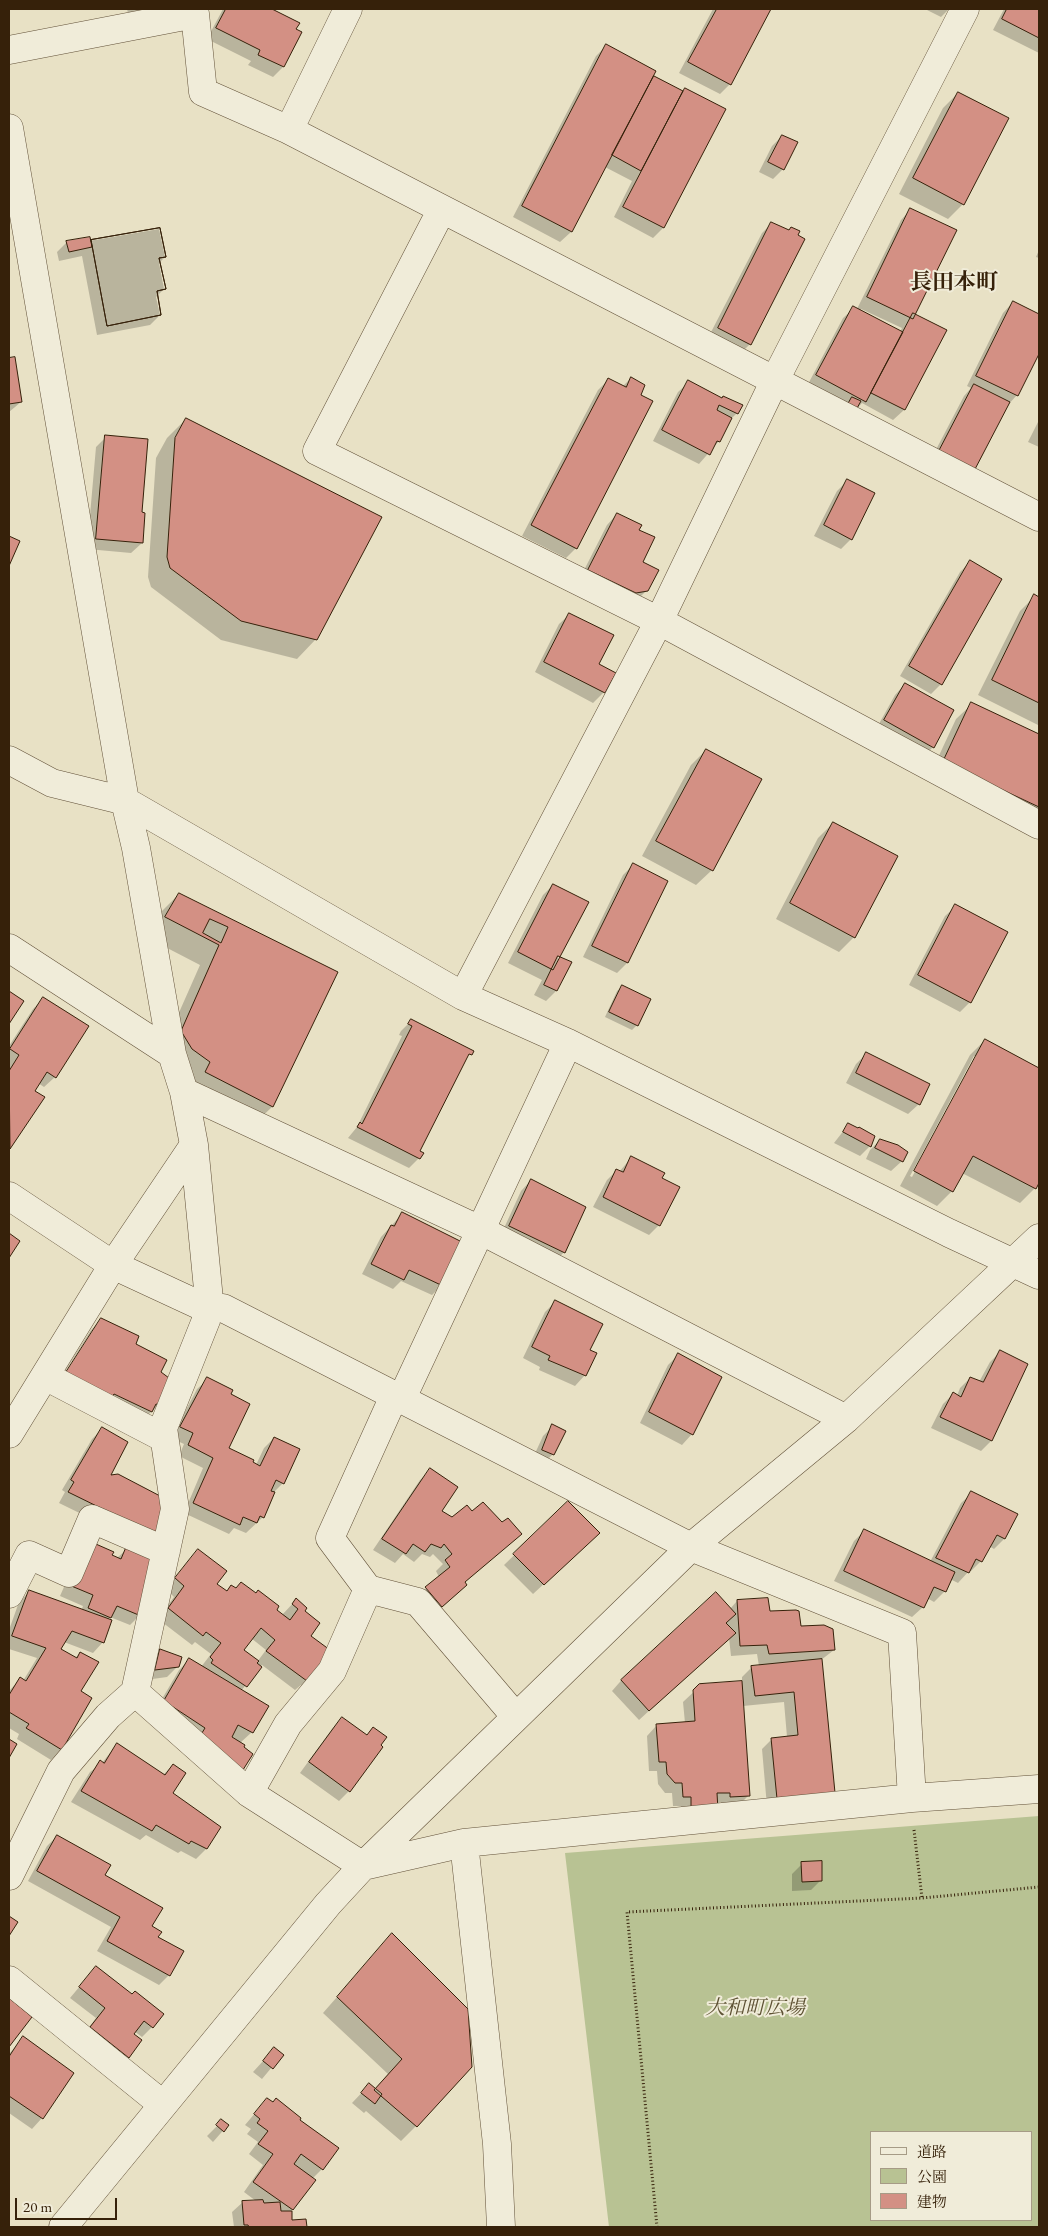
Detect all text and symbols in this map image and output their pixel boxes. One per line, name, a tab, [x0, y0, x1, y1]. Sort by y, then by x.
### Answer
district label: 長田本町	[910, 270, 998, 296]
park label: 大和町広場	[705, 1997, 805, 2021]
legend	[870, 2131, 1033, 2221]
text: 道路	[917, 2142, 947, 2161]
text: 公園	[917, 2167, 947, 2186]
scale bar	[18, 2188, 120, 2220]
text: 建物	[917, 2192, 947, 2211]
text: 20 m	[23, 2197, 52, 2216]

